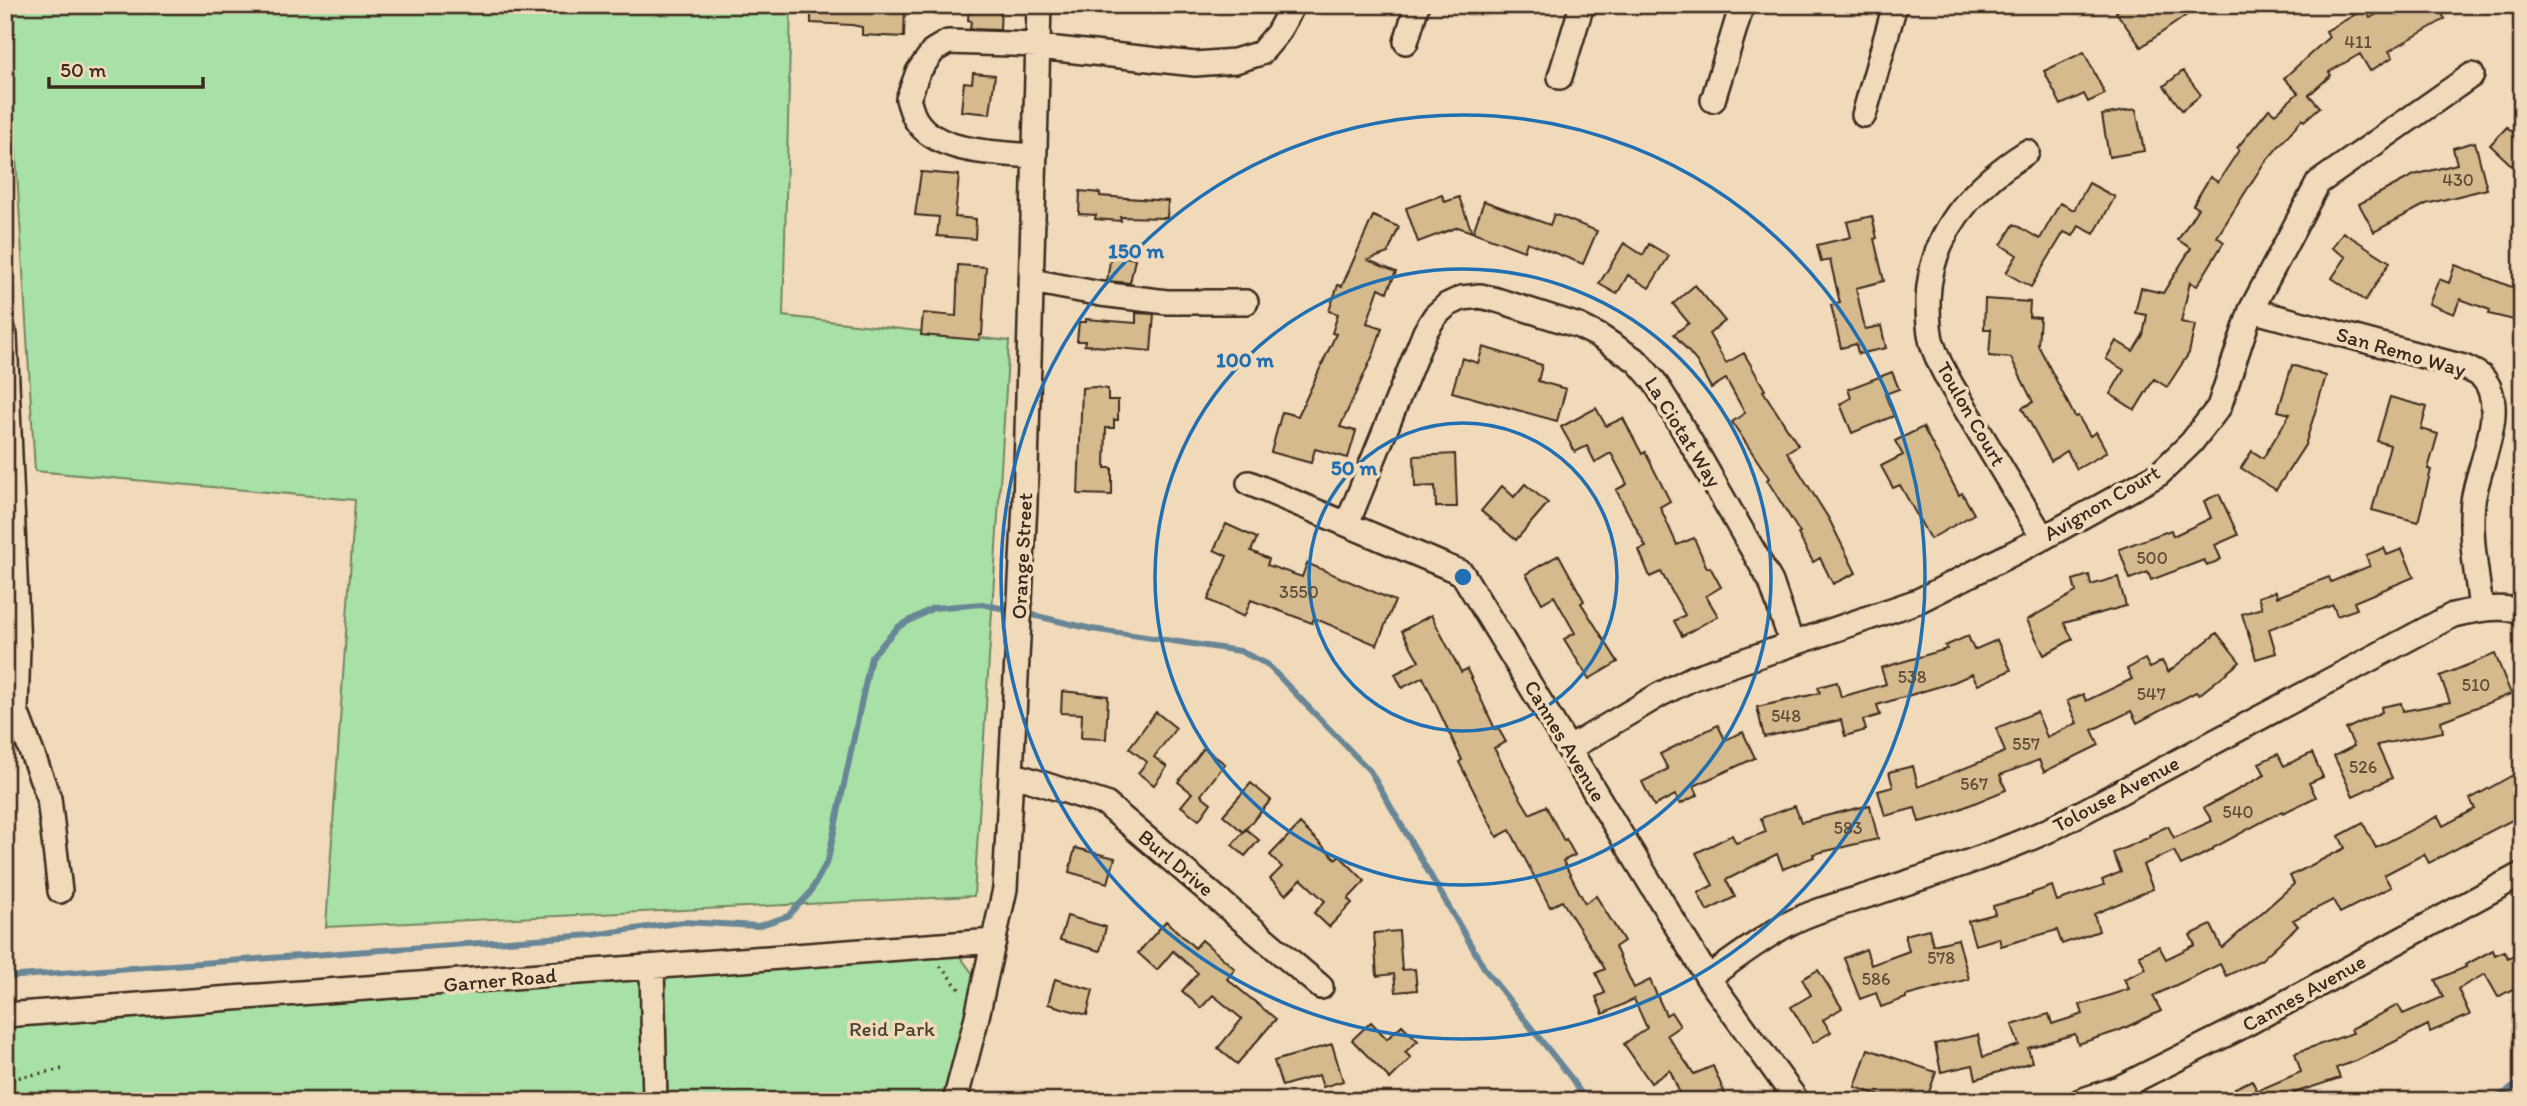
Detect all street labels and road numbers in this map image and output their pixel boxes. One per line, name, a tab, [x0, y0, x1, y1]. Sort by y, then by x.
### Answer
street label: San Remo Way	[2334, 321, 2469, 382]
street label: Toulon Court	[1932, 357, 2011, 470]
street label: La Ciotat Way	[1640, 372, 1727, 492]
street label: Avignon Court	[2039, 459, 2164, 546]
street label: Orange Street	[1006, 492, 1037, 620]
street label: Cannes Avenue	[1519, 675, 1612, 806]
street label: Tolouse Avenue	[2048, 750, 2183, 837]
street label: Burl Drive	[1133, 824, 1219, 901]
street label: Cannes Avenue	[2238, 948, 2370, 1037]
street label: Garner Road	[442, 962, 558, 997]

